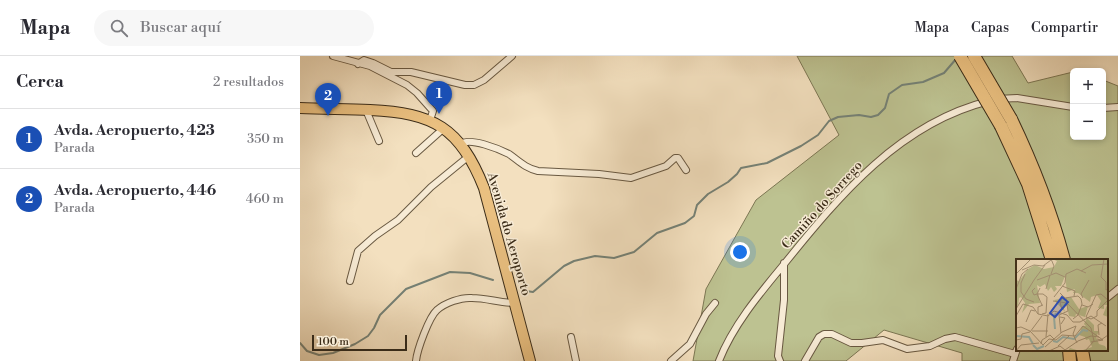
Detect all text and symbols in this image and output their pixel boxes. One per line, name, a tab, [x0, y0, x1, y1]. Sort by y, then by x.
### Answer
search box	[94, 10, 374, 46]
text: Mapa	[20, 16, 70, 40]
icon: search	[108, 17, 130, 39]
text: Buscar aquí	[140, 18, 221, 37]
text: Mapa	[914, 19, 949, 37]
text: Capas	[971, 19, 1009, 37]
text: Compartir	[1031, 19, 1098, 37]
map controls	[1070, 68, 1106, 140]
button: +	[1070, 68, 1106, 104]
text: Cerca	[16, 71, 64, 93]
text: 2 resultados	[213, 74, 284, 90]
pin: 1	[426, 81, 452, 114]
pin: 2	[315, 83, 341, 116]
button: −	[1070, 104, 1106, 140]
text: Avda. Aeropuerto, 423	[54, 121, 215, 140]
text: 1	[26, 131, 32, 147]
text: 350 m	[247, 131, 284, 147]
text: Parada	[54, 140, 95, 156]
street label: Camiño do Sorrego	[778, 158, 866, 252]
street label: Avenida do Aeroporto	[483, 169, 534, 298]
text: Avda. Aeropuerto, 446	[54, 181, 216, 200]
text: 2	[25, 191, 33, 207]
text: 460 m	[246, 191, 284, 207]
text: Parada	[54, 200, 95, 216]
your location	[730, 242, 750, 262]
inset map	[1016, 259, 1108, 351]
scale bar	[312, 333, 407, 352]
text: 100 m	[318, 335, 349, 349]

